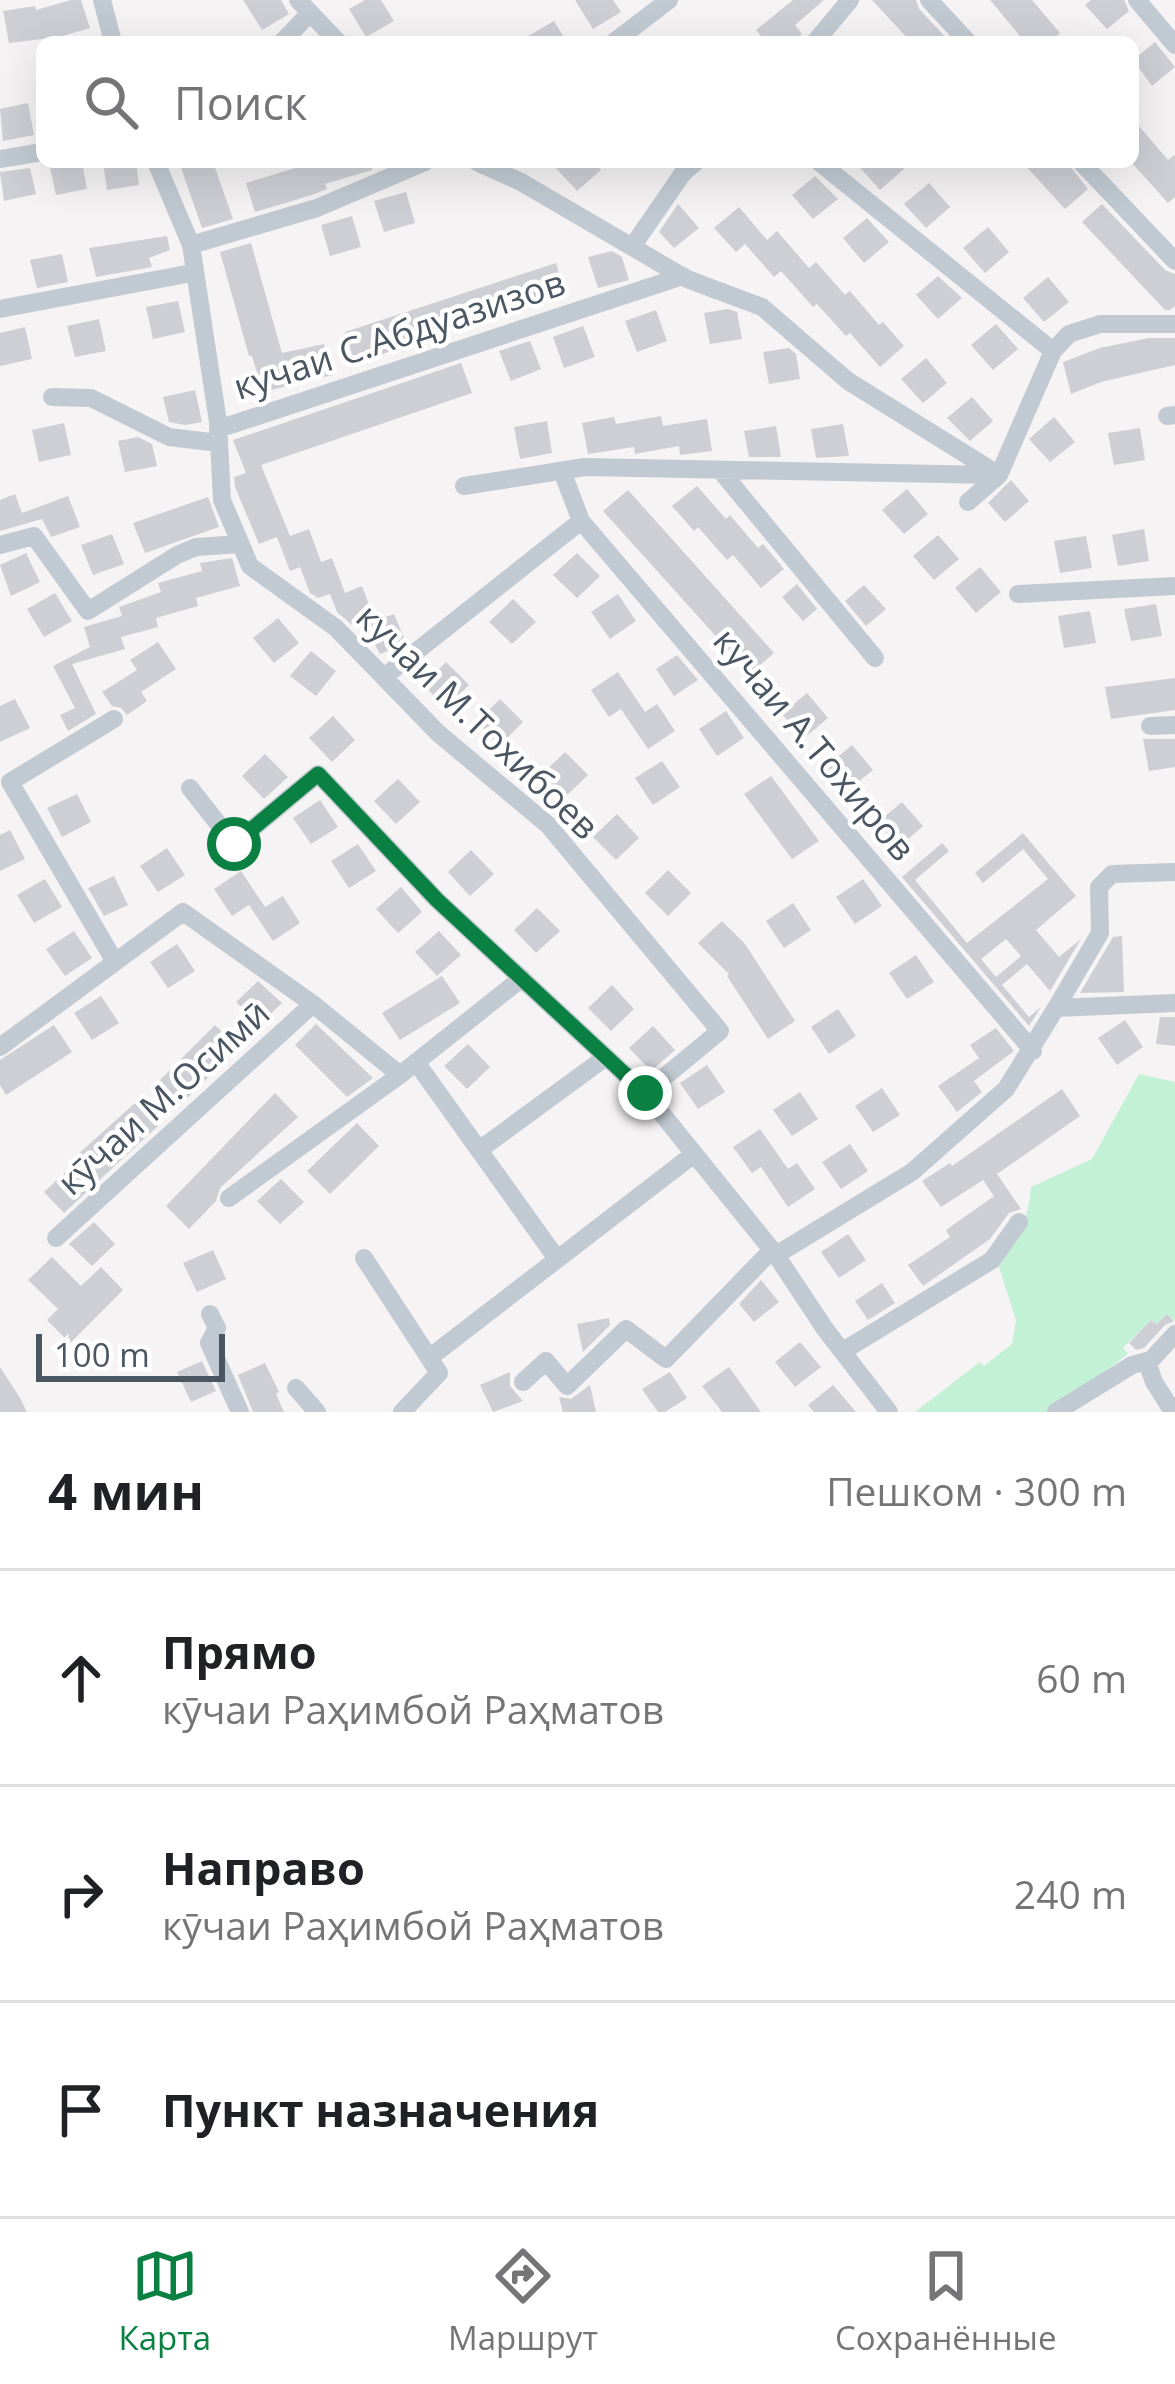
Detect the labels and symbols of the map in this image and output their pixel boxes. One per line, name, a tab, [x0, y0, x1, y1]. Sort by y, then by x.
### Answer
street label: кучаи С.Абдуазизов	[227, 257, 571, 411]
street label: кучаи М.Тохибоев	[346, 592, 610, 850]
street label: кучаи А.Тохиров	[703, 617, 927, 871]
route start	[207, 817, 261, 871]
street label: кӯчаи М.Осимӣ	[46, 988, 280, 1206]
route end	[618, 1066, 672, 1120]
scale bar	[36, 1328, 225, 1381]

